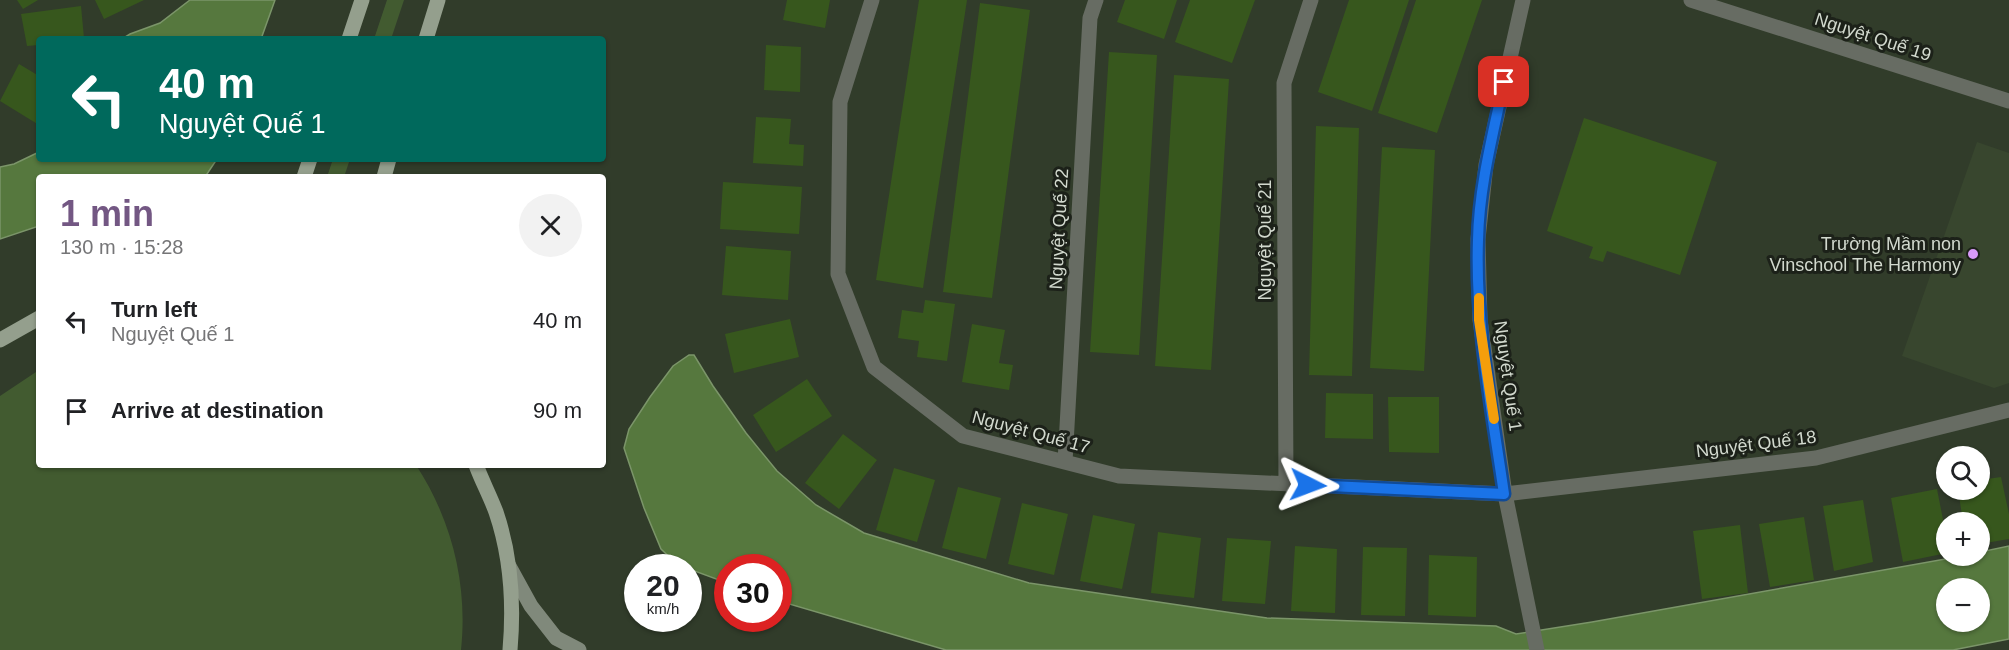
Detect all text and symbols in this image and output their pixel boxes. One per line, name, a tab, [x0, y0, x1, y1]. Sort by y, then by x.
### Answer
street label: Nguyệt Quế 19	[1812, 9, 1934, 65]
pin	[1478, 56, 1529, 107]
icon: left	[60, 60, 138, 138]
text: 40 m	[159, 60, 255, 107]
icon: arrive	[1487, 65, 1520, 98]
text: Nguyệt Quế 1	[159, 109, 326, 139]
street label: Nguyệt Quế 22	[1046, 168, 1072, 290]
street label: Nguyệt Quế 21	[1255, 179, 1275, 301]
text: 1 min	[60, 193, 154, 234]
button: close	[519, 194, 582, 257]
place label: Trường Mầm non Vinschool The Harmony	[1770, 234, 1961, 275]
text: 130 m · 15:28	[60, 236, 183, 258]
marker: Trường Mầm non Vinschool The Harmony	[1966, 247, 1980, 261]
text: Turn left	[111, 297, 197, 322]
icon: left	[60, 305, 93, 338]
text: 40 m	[533, 308, 582, 333]
street label: Nguyệt Quế 1	[1490, 320, 1526, 432]
text: Nguyệt Quế 1	[111, 323, 234, 345]
icon: arrive	[60, 395, 93, 428]
text: Arrive at destination	[111, 398, 324, 423]
text: 90 m	[533, 398, 582, 423]
street label: Nguyệt Quế 17	[970, 407, 1092, 457]
street label: Nguyệt Quế 18	[1695, 427, 1817, 461]
map controls	[1936, 446, 1990, 632]
button: search	[1936, 446, 1990, 500]
position arrow	[1276, 453, 1340, 517]
button: +	[1936, 512, 1990, 566]
speed limit sign: 30	[714, 554, 792, 632]
text: 20	[646, 569, 680, 602]
button: −	[1936, 578, 1990, 632]
text: km/h	[647, 600, 679, 617]

